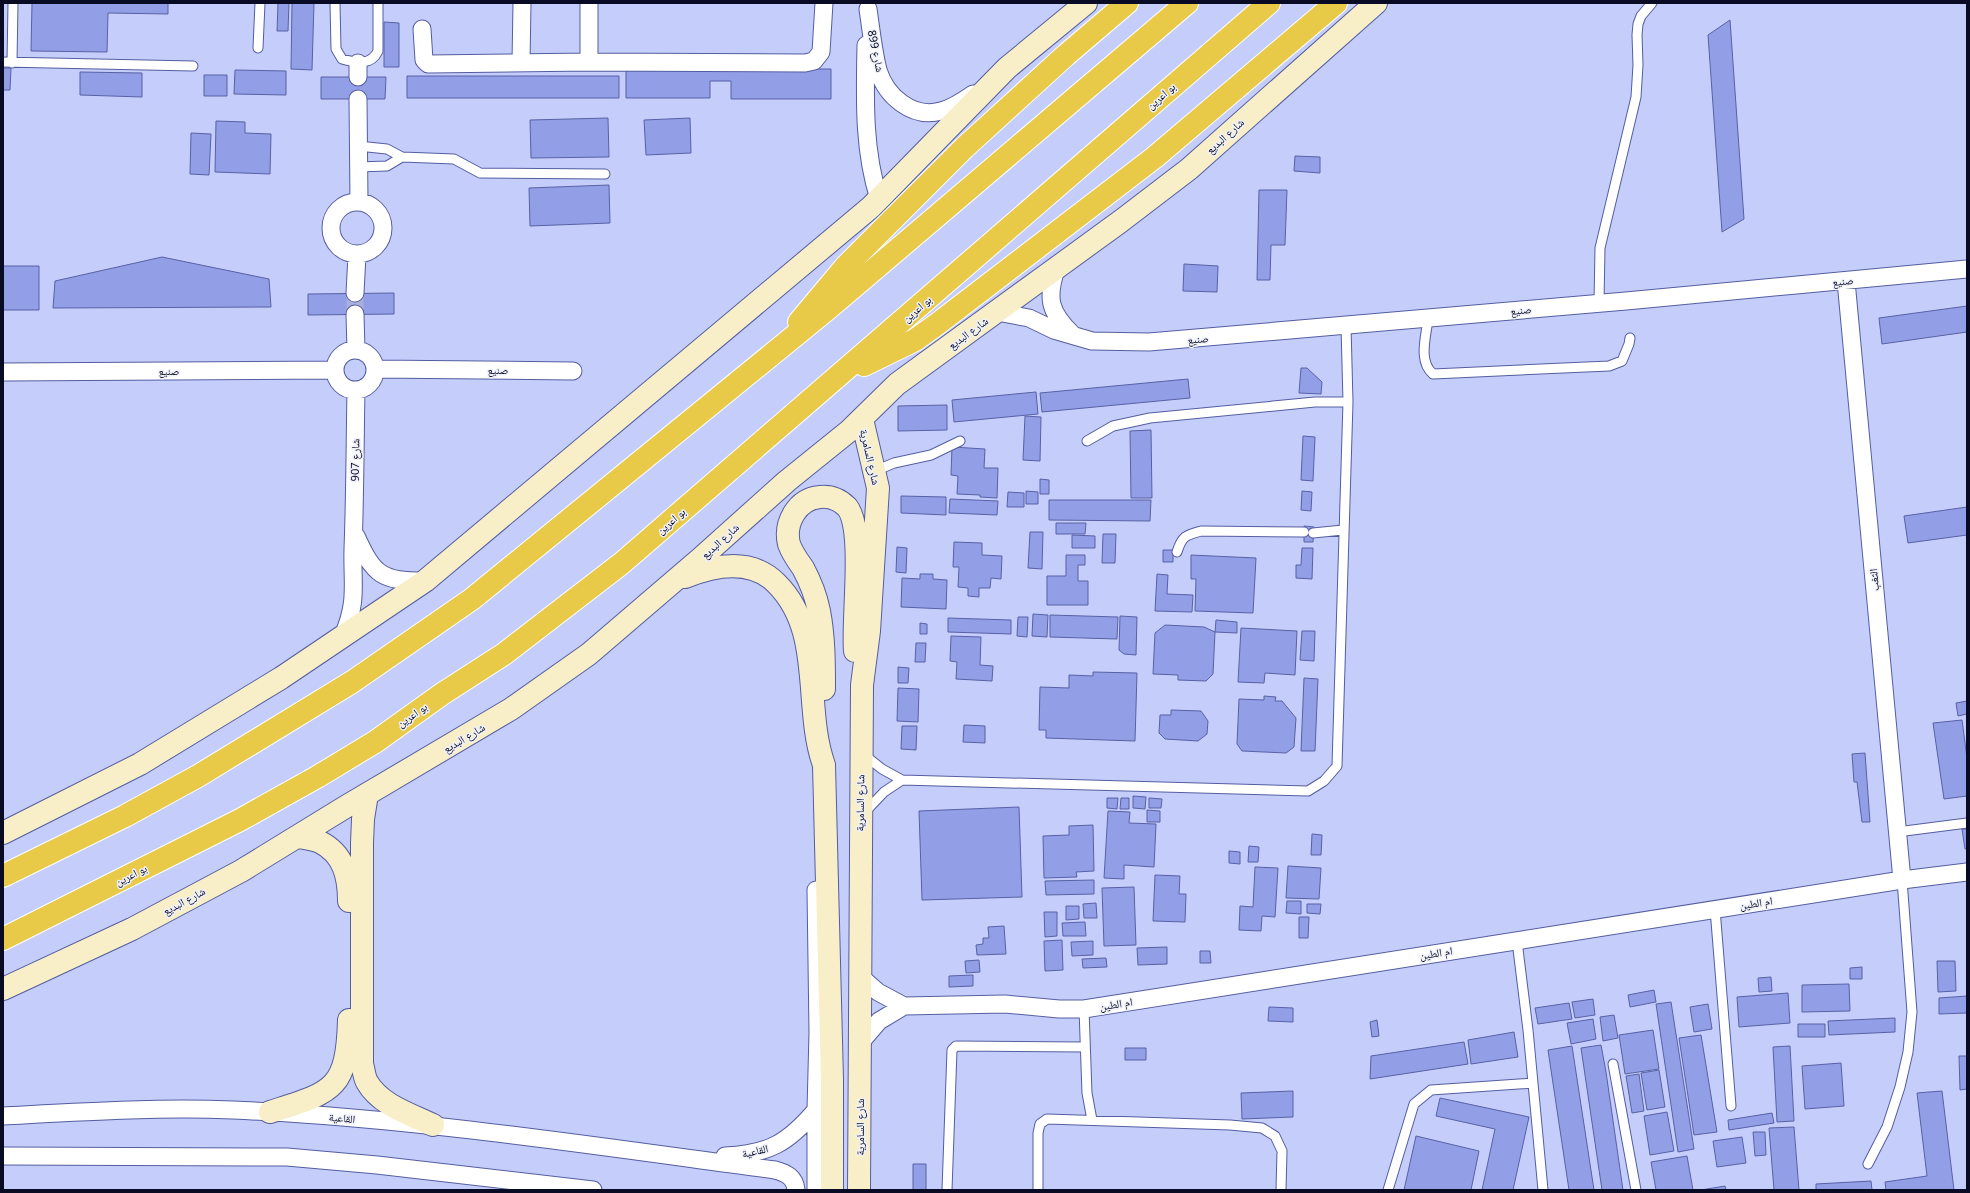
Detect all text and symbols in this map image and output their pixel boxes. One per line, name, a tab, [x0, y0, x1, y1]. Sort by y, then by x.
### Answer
street label: شارع 899	[865, 28, 888, 73]
street label: بو اعرين	[1143, 79, 1178, 112]
street label: شارع البديع	[1202, 115, 1247, 157]
street label: صنيع	[1832, 272, 1854, 289]
street label: بو اعرين	[899, 292, 934, 325]
street label: صنيع	[1510, 301, 1532, 318]
street label: شارع البديع	[945, 313, 991, 352]
street label: صنيع	[1187, 330, 1209, 347]
street label: صنيع	[487, 362, 509, 377]
street label: صنيع	[158, 363, 180, 378]
street label: شارع السامرية	[857, 427, 884, 486]
street label: شارع 907	[347, 439, 362, 481]
street label: بو اعرين	[653, 504, 688, 537]
street label: شارع البديع	[697, 520, 742, 562]
street label: الثغب	[1865, 568, 1882, 592]
street label: بو اعرين	[394, 699, 430, 730]
street label: شارع البديع	[440, 719, 487, 756]
street label: شارع السامرية	[852, 774, 867, 832]
street label: بو اعرين	[112, 860, 149, 889]
street label: شارع البديع	[160, 883, 208, 918]
street label: ام الطين	[1738, 893, 1773, 913]
street label: ام الطين	[1418, 943, 1453, 963]
street label: ام الطين	[1098, 994, 1133, 1014]
street label: شارع السامرية	[852, 1098, 867, 1156]
street label: القاعية	[328, 1109, 356, 1126]
street label: القاعية	[740, 1140, 769, 1161]

